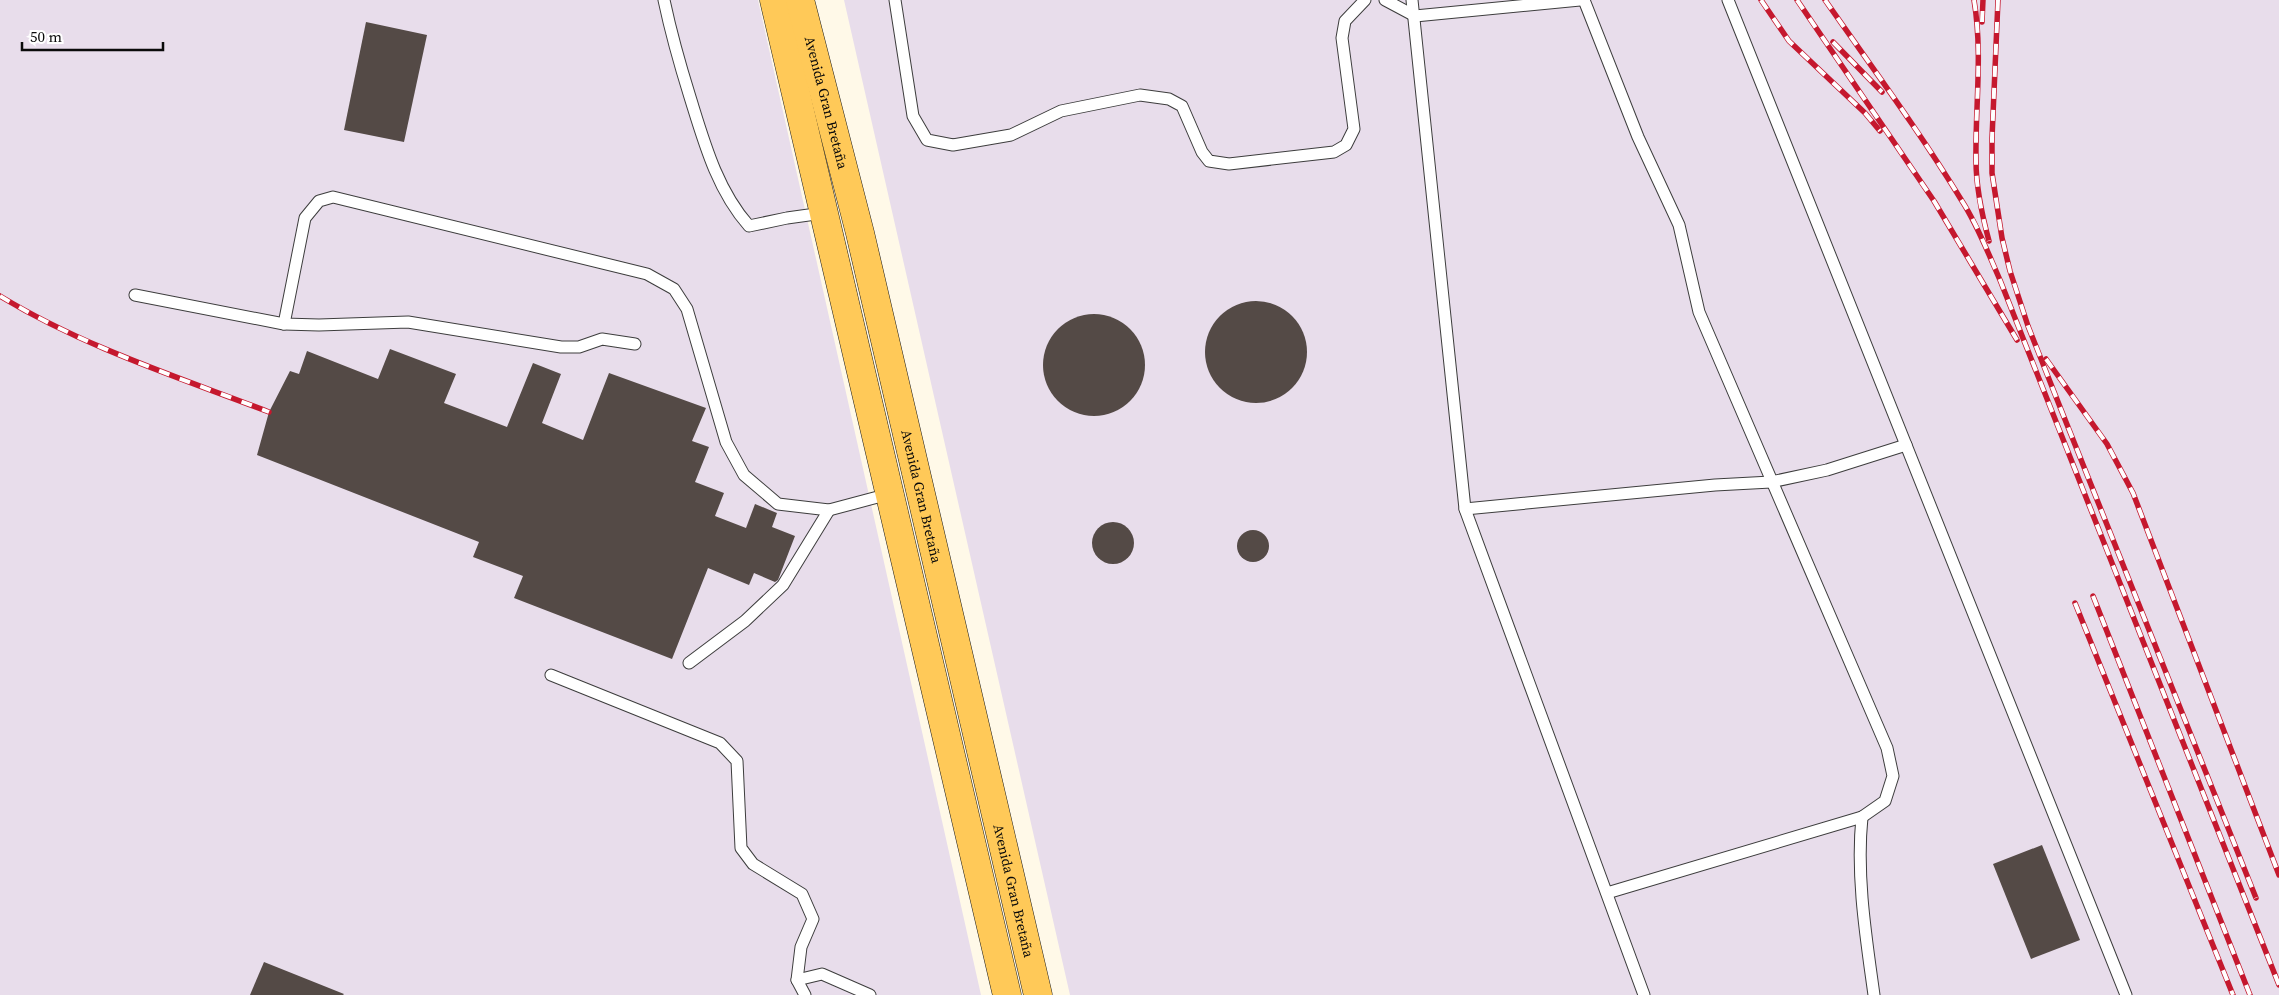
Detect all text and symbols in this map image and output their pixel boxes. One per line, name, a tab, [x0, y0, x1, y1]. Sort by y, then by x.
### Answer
scale bar	[22, 20, 164, 52]
text: 50 m	[30, 26, 62, 47]
street label: Avenida Gran Bretaña	[800, 34, 853, 172]
street label: Avenida Gran Bretaña	[896, 428, 947, 566]
street label: Avenida Gran Bretaña	[988, 822, 1039, 960]

